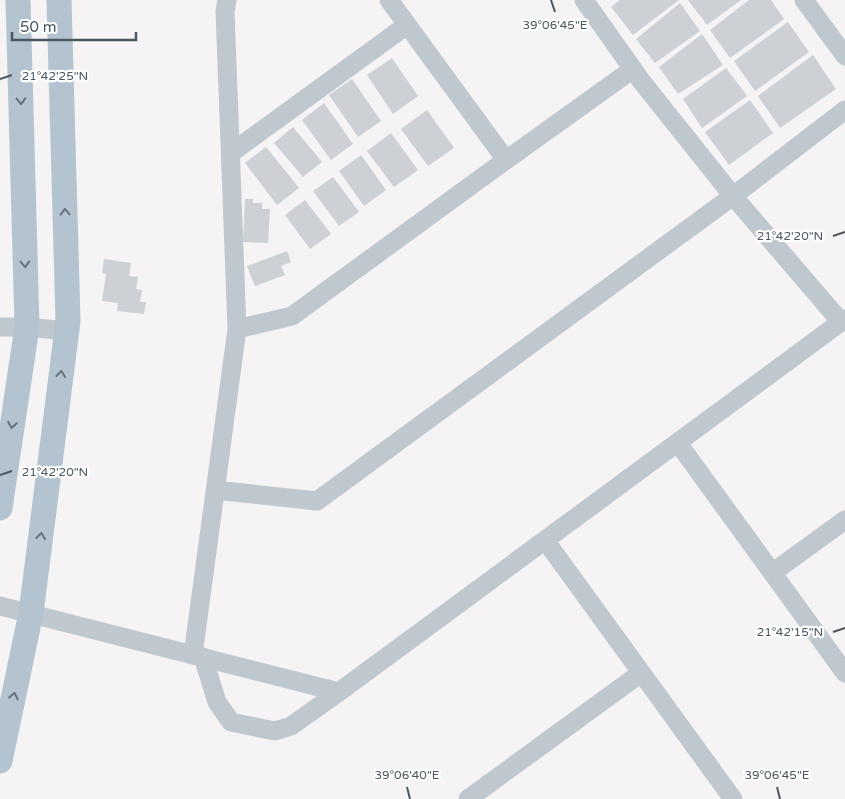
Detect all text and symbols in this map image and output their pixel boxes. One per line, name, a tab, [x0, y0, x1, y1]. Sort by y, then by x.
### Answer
scale bar	[12, 10, 136, 42]
text: 50 m	[20, 18, 57, 36]
text: 39°06'45"E	[522, 18, 588, 32]
text: 21°42'25"N	[22, 69, 88, 83]
one-way arrow	[15, 97, 26, 105]
one-way arrow	[59, 208, 70, 216]
text: 21°42'20"N	[757, 229, 823, 243]
one-way arrow	[20, 260, 30, 268]
one-way arrow	[55, 370, 66, 378]
one-way arrow	[8, 421, 18, 429]
text: 21°42'20"N	[22, 465, 88, 479]
one-way arrow	[35, 531, 46, 539]
text: 21°42'15"N	[757, 625, 823, 639]
one-way arrow	[8, 691, 18, 700]
text: 39°06'40"E	[374, 768, 440, 782]
text: 39°06'45"E	[744, 768, 810, 782]

